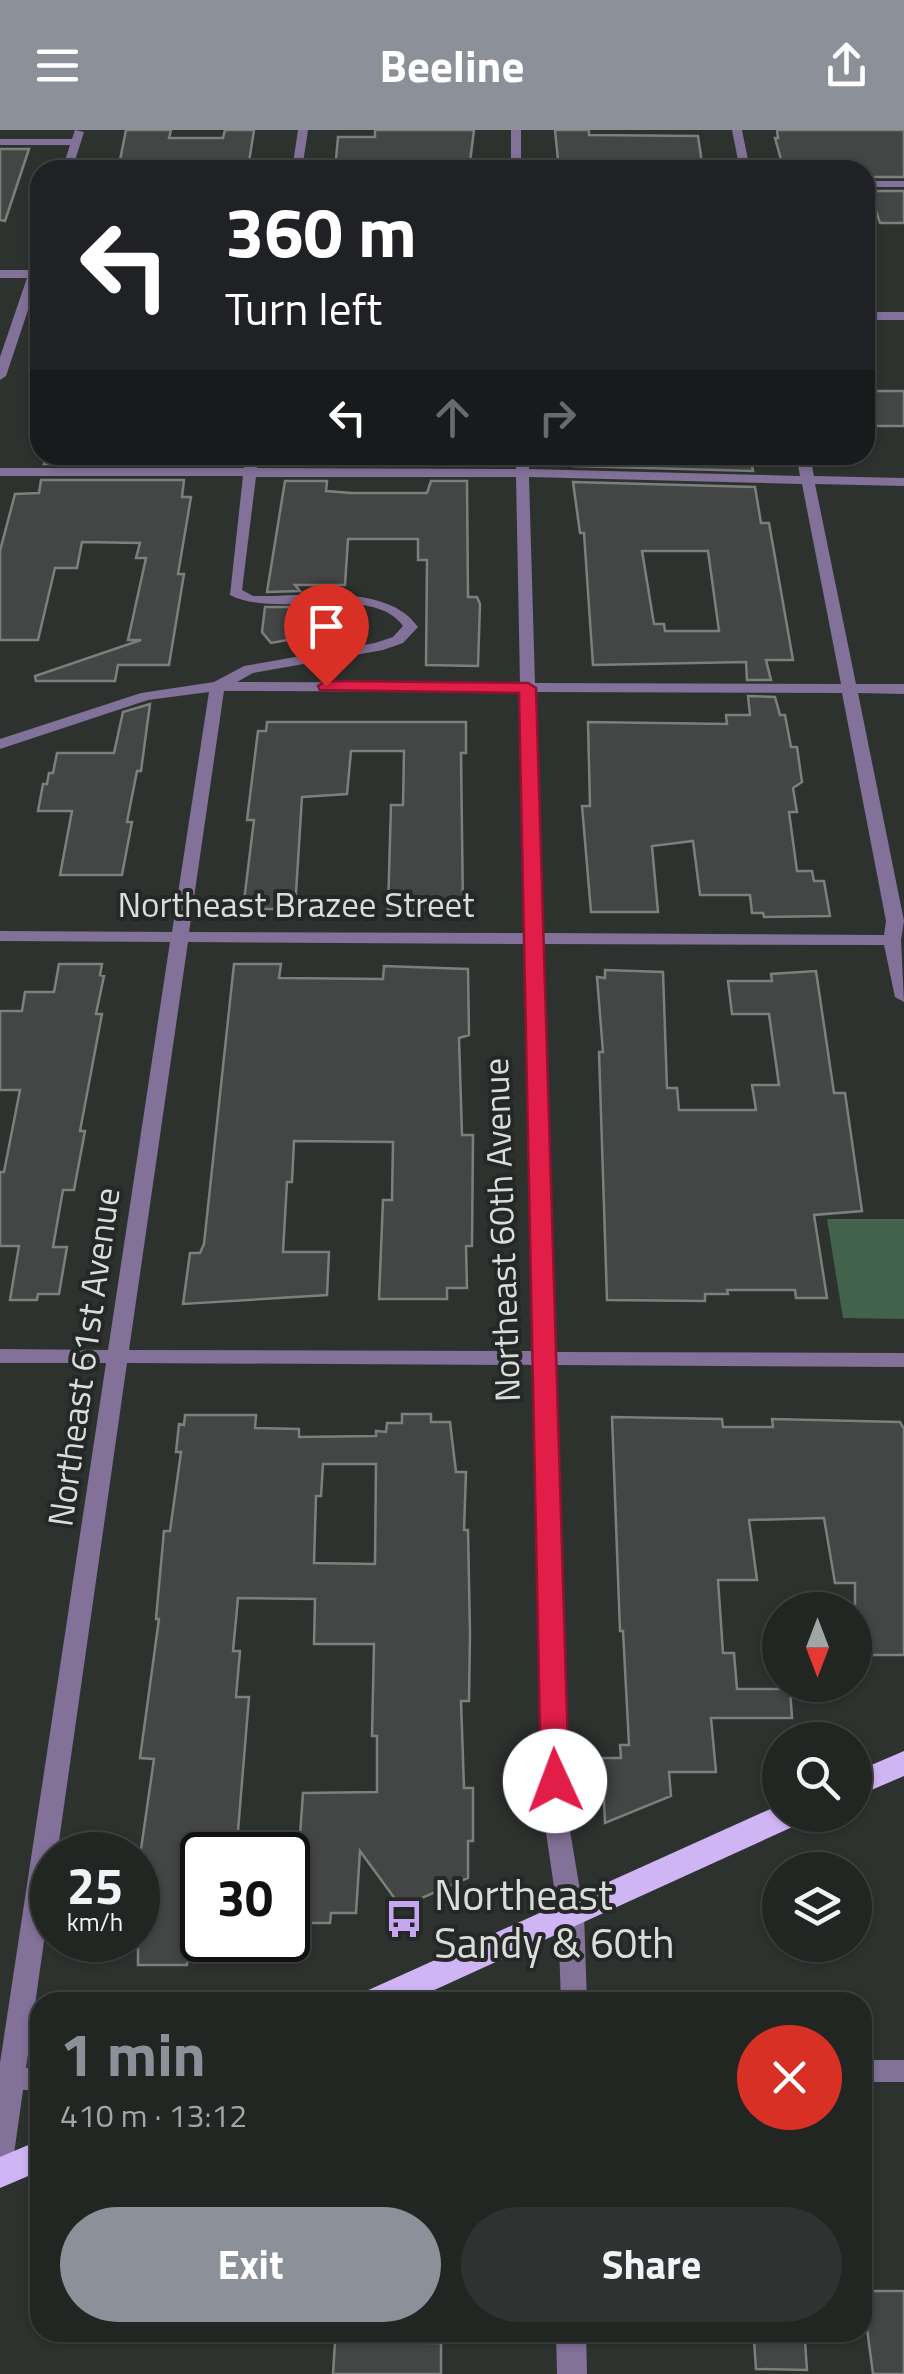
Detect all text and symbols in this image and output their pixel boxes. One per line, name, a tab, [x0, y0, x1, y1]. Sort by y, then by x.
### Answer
text: Beeline	[380, 31, 524, 99]
icon: menu	[30, 38, 85, 93]
icon: share	[819, 38, 874, 93]
text: 360 m	[225, 178, 417, 284]
icon: left	[60, 200, 190, 330]
text: Turn left	[225, 274, 382, 342]
icon: left	[320, 390, 375, 445]
icon: ahead	[425, 390, 480, 445]
icon: right	[530, 390, 585, 445]
pin	[284, 584, 369, 687]
icon: arrive	[299, 599, 354, 654]
street label: Northeast Brazee Street	[118, 877, 474, 931]
street label: Northeast 60th Avenue	[468, 1057, 534, 1403]
street label: Northeast 61st Avenue	[33, 1184, 134, 1530]
north arrow	[762, 1592, 872, 1702]
map controls	[762, 1592, 872, 1962]
button: search	[762, 1722, 872, 1832]
position arrow	[503, 1729, 607, 1833]
speed limit sign: 30	[180, 1832, 310, 1962]
text: 25	[67, 1847, 123, 1923]
button: layers	[762, 1852, 872, 1962]
place label: Northeast Sandy & 60th	[434, 1862, 675, 1974]
bus stop icon: Northeast Sandy & 60th	[383, 1898, 425, 1940]
text: km/h	[67, 1903, 123, 1941]
text: 1 min	[60, 2008, 206, 2099]
button: close	[737, 2025, 842, 2130]
text: 410 m · 13:12	[60, 2091, 247, 2139]
button: Exit	[60, 2207, 441, 2322]
button: Share	[461, 2207, 842, 2322]

